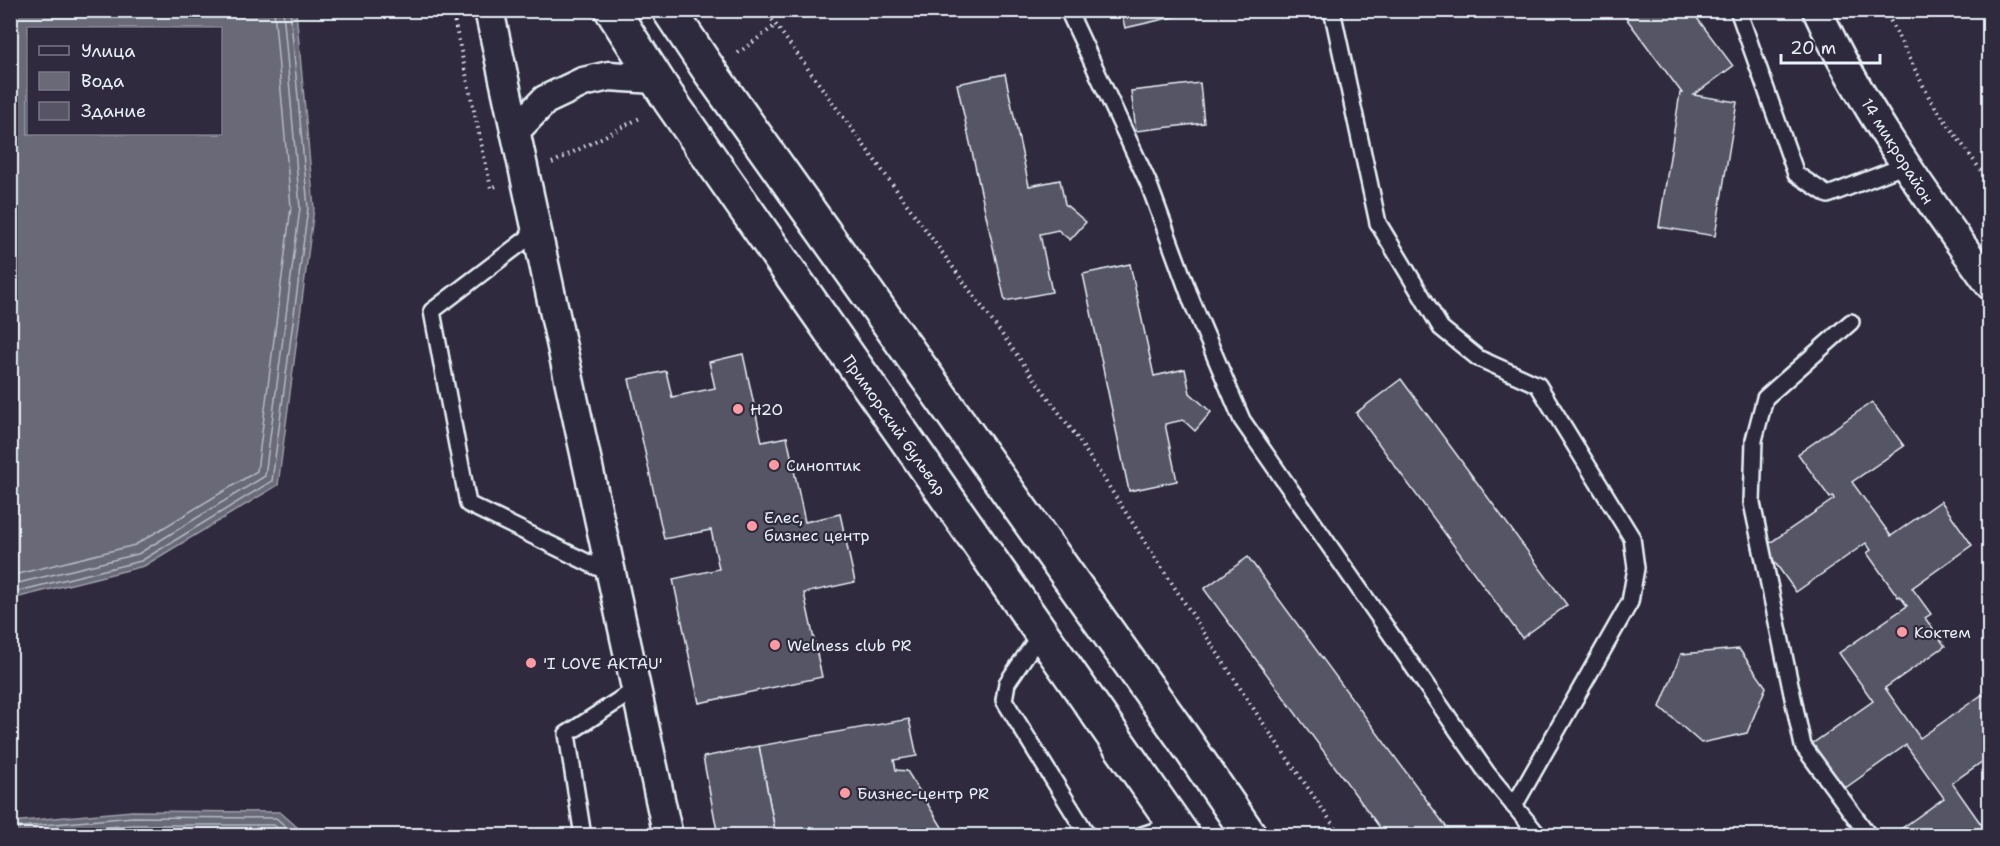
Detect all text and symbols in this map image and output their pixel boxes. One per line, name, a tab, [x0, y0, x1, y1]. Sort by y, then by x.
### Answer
legend	[27, 27, 222, 135]
scale bar	[1781, 27, 1880, 65]
text: 20 m	[1790, 36, 1836, 60]
text: Улица	[81, 39, 135, 63]
text: Вода	[81, 69, 124, 93]
street label: 14 микрорайон	[1857, 94, 1939, 208]
text: Здание	[81, 99, 146, 123]
street label: Приморский бульвар	[838, 351, 951, 500]
place label: H2O	[750, 399, 783, 420]
marker: H2O	[731, 402, 745, 416]
place label: Синоптик	[786, 455, 861, 476]
marker: Синоптик	[767, 458, 781, 472]
place label: Елес, бизнес центр	[764, 507, 869, 546]
marker: Елес, бизнес центр	[745, 519, 759, 533]
place label: Коктем	[1914, 622, 1971, 643]
marker: Коктем	[1895, 625, 1909, 639]
place label: Welness club PR	[787, 635, 912, 656]
marker: Welness club PR	[768, 638, 782, 652]
place label: 'I LOVE AKTAU'	[543, 653, 663, 674]
marker: 'I LOVE AKTAU'	[524, 656, 538, 670]
place label: Бизнес-центр PR	[857, 783, 989, 804]
marker: Бизнес-центр PR	[838, 786, 852, 800]

